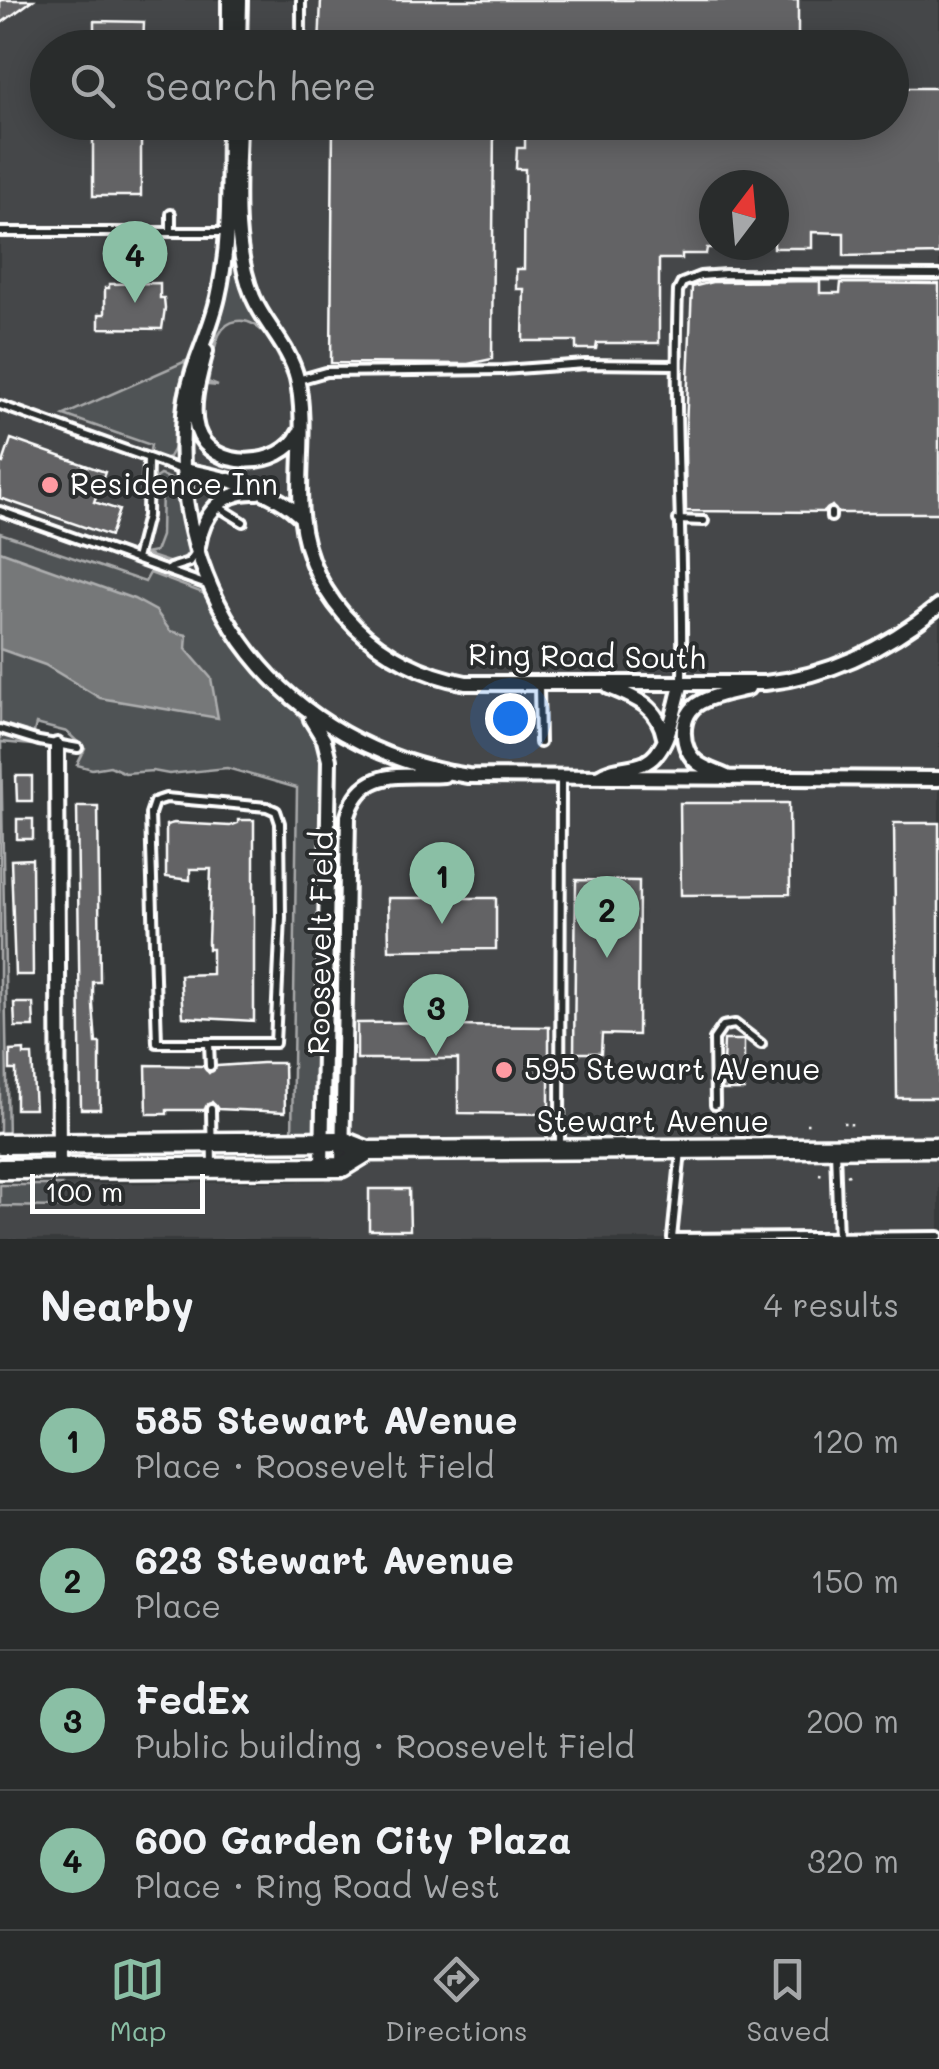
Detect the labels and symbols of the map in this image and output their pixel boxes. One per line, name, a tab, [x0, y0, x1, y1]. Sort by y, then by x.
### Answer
north arrow	[699, 170, 789, 260]
pin: 4	[102, 220, 168, 303]
place label: Residence Inn	[70, 463, 278, 503]
marker: Residence Inn	[39, 474, 61, 496]
street label: Ring Road South	[468, 633, 706, 677]
your location	[485, 693, 536, 744]
street label: Roosevelt Field	[297, 831, 341, 1055]
pin: 1	[410, 842, 474, 924]
pin: 2	[574, 876, 640, 958]
pin: 3	[404, 974, 468, 1056]
place label: 595 Stewart AVenue	[524, 1048, 821, 1088]
marker: 595 Stewart AVenue	[493, 1059, 515, 1081]
street label: Stewart Avenue	[537, 1100, 769, 1140]
scale bar	[30, 1169, 205, 1214]

